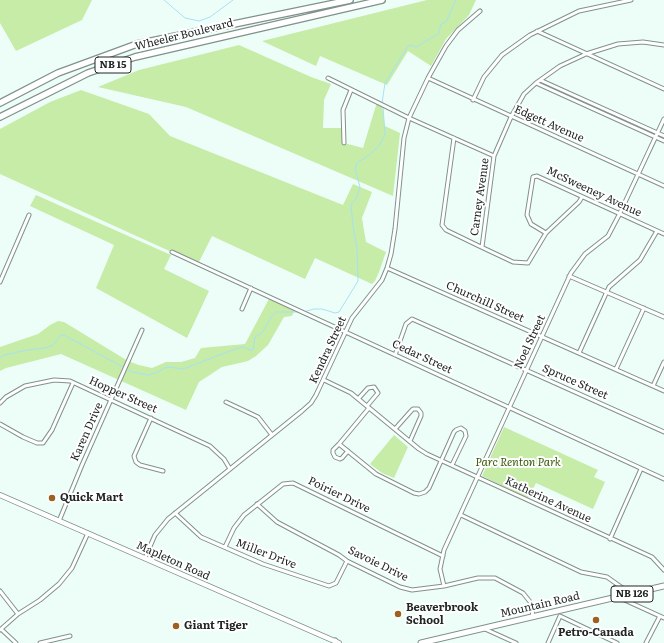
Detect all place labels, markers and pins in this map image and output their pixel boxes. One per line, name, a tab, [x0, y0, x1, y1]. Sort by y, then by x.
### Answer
place label: Quick Mart	[60, 491, 123, 505]
marker: Quick Mart	[47, 493, 57, 503]
place label: Beaverbrook School	[406, 601, 478, 627]
marker: Beaverbrook School	[393, 609, 403, 619]
marker: Petro-Canada	[591, 615, 601, 625]
place label: Giant Tiger	[184, 619, 248, 633]
marker: Giant Tiger	[171, 621, 181, 631]
place label: Petro-Canada	[558, 626, 634, 640]

